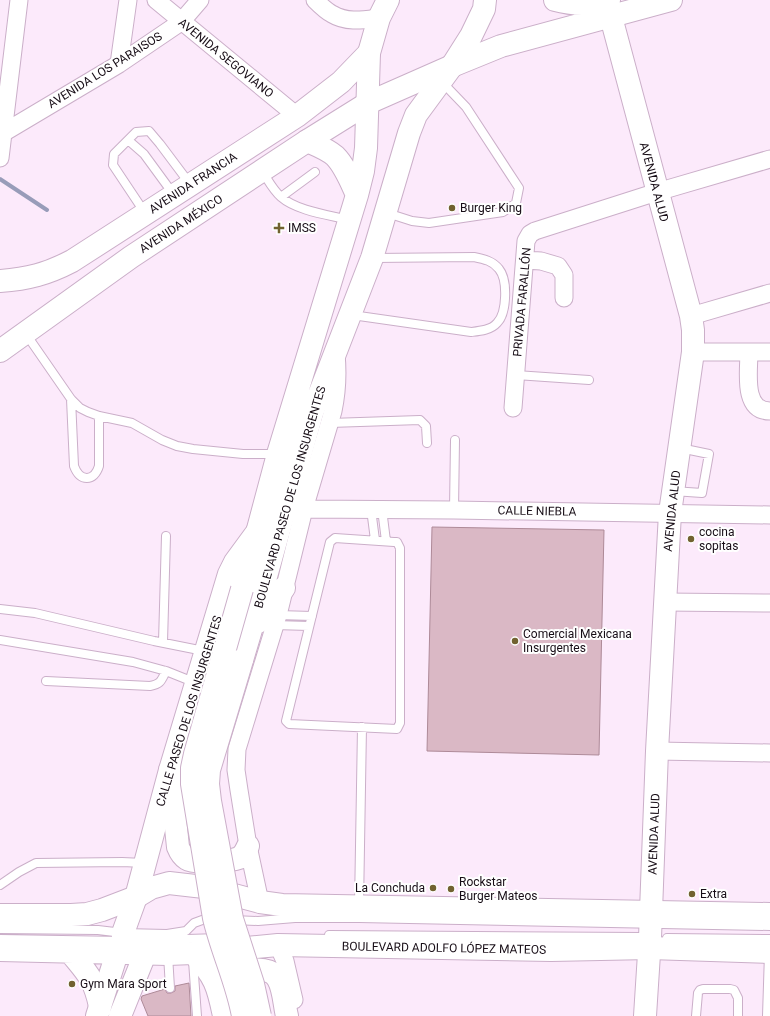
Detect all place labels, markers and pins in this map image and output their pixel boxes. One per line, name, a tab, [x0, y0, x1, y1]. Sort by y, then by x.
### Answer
place label: Burger King	[460, 201, 522, 215]
marker: Burger King	[447, 203, 457, 213]
place label: IMSS	[288, 221, 316, 235]
marker: IMSS	[273, 222, 285, 234]
place label: cocina sopitas	[699, 525, 738, 553]
marker: cocina sopitas	[686, 534, 696, 544]
place label: Comercial Mexicana Insurgentes	[523, 627, 632, 655]
marker: Comercial Mexicana Insurgentes	[510, 636, 520, 646]
place label: Rockstar Burger Mateos	[459, 875, 538, 903]
place label: La Conchuda	[355, 881, 425, 895]
marker: La Conchuda	[428, 883, 438, 893]
marker: Rockstar Burger Mateos	[446, 884, 456, 894]
place label: Extra	[700, 887, 727, 901]
marker: Extra	[687, 889, 697, 899]
place label: Gym Mara Sport	[80, 977, 167, 991]
marker: Gym Mara Sport	[67, 979, 77, 989]

